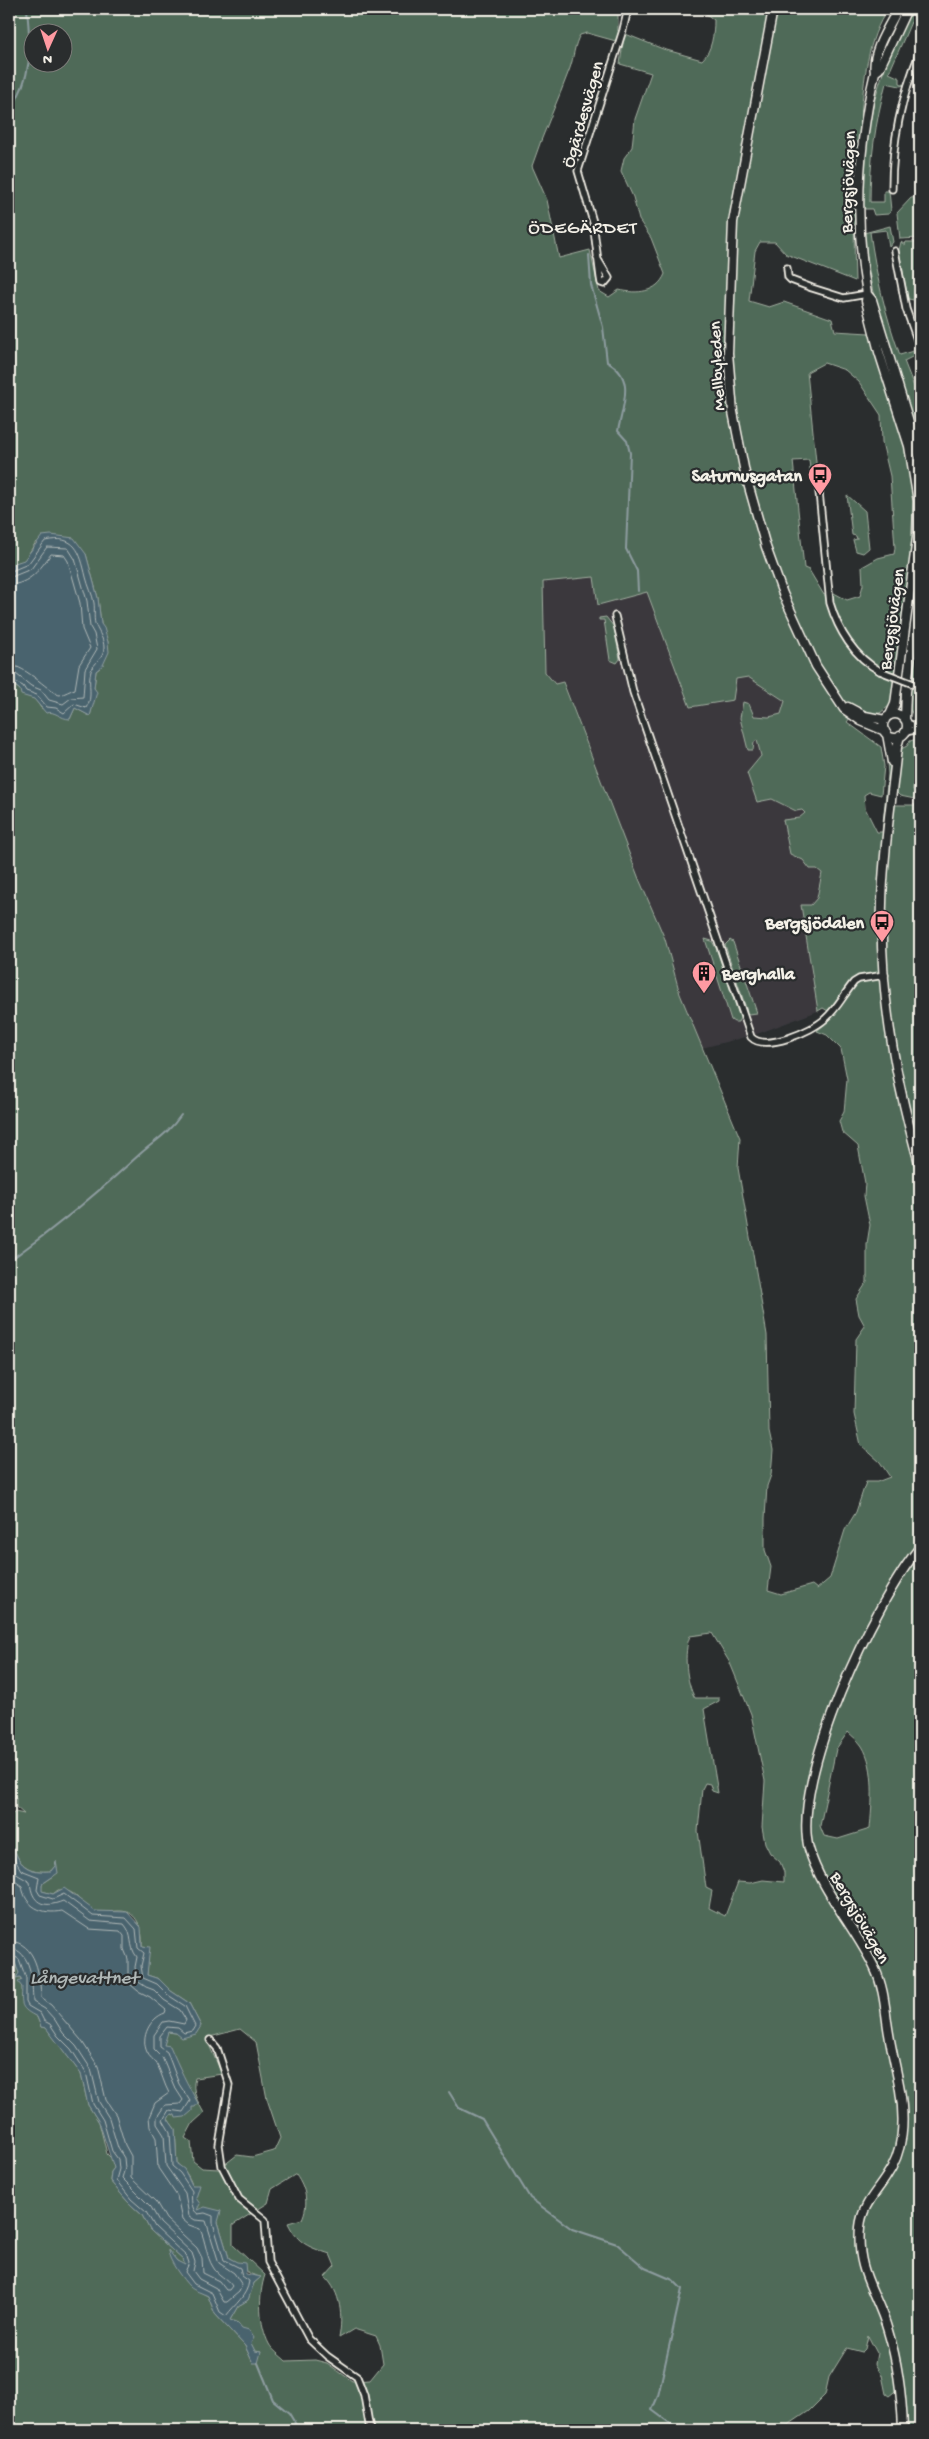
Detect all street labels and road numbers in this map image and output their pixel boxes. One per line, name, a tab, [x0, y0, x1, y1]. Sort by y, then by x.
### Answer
street label: Ögärdesvägen	[559, 59, 610, 170]
street label: Bergsjövägen	[837, 130, 862, 235]
street label: Mellbyleden	[706, 320, 731, 411]
street label: Bergsjövägen	[876, 567, 911, 672]
street label: Bergsjövägen	[824, 1868, 894, 1968]

